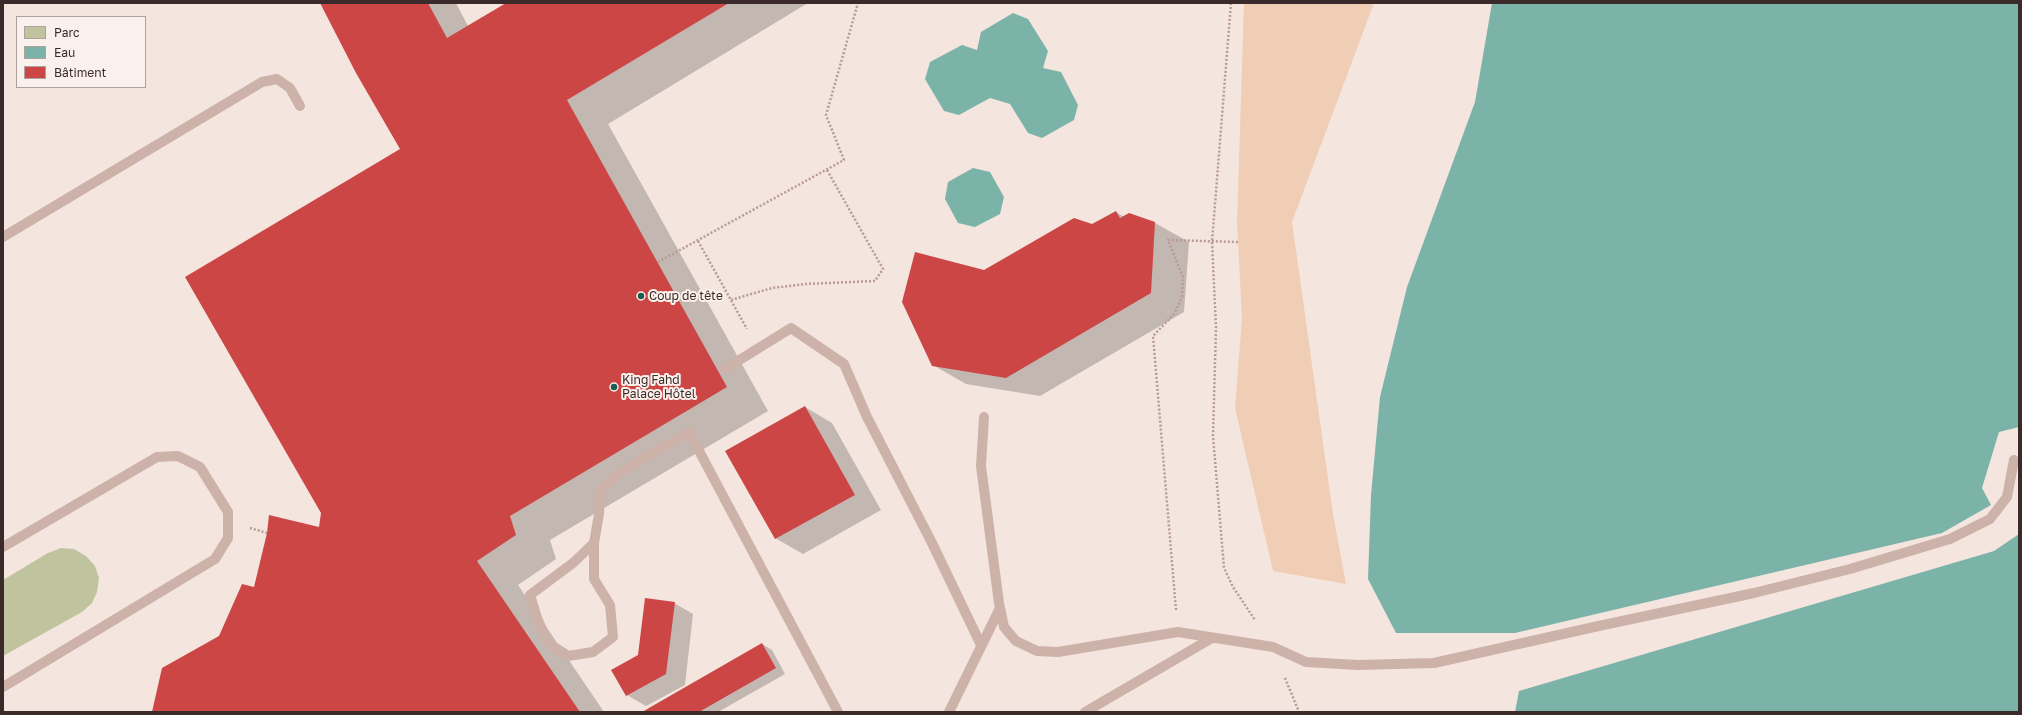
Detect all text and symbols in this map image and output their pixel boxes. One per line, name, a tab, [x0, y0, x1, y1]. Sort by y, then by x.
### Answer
legend	[16, 16, 146, 88]
text: Parc	[54, 25, 80, 40]
text: Eau	[54, 45, 75, 60]
text: Bâtiment	[54, 65, 106, 80]
place label: Coup de tête	[649, 289, 723, 303]
marker: Coup de tête	[636, 291, 646, 301]
place label: King Fahd Palace Hôtel	[622, 373, 696, 401]
marker: King Fahd Palace Hôtel	[609, 382, 619, 392]

